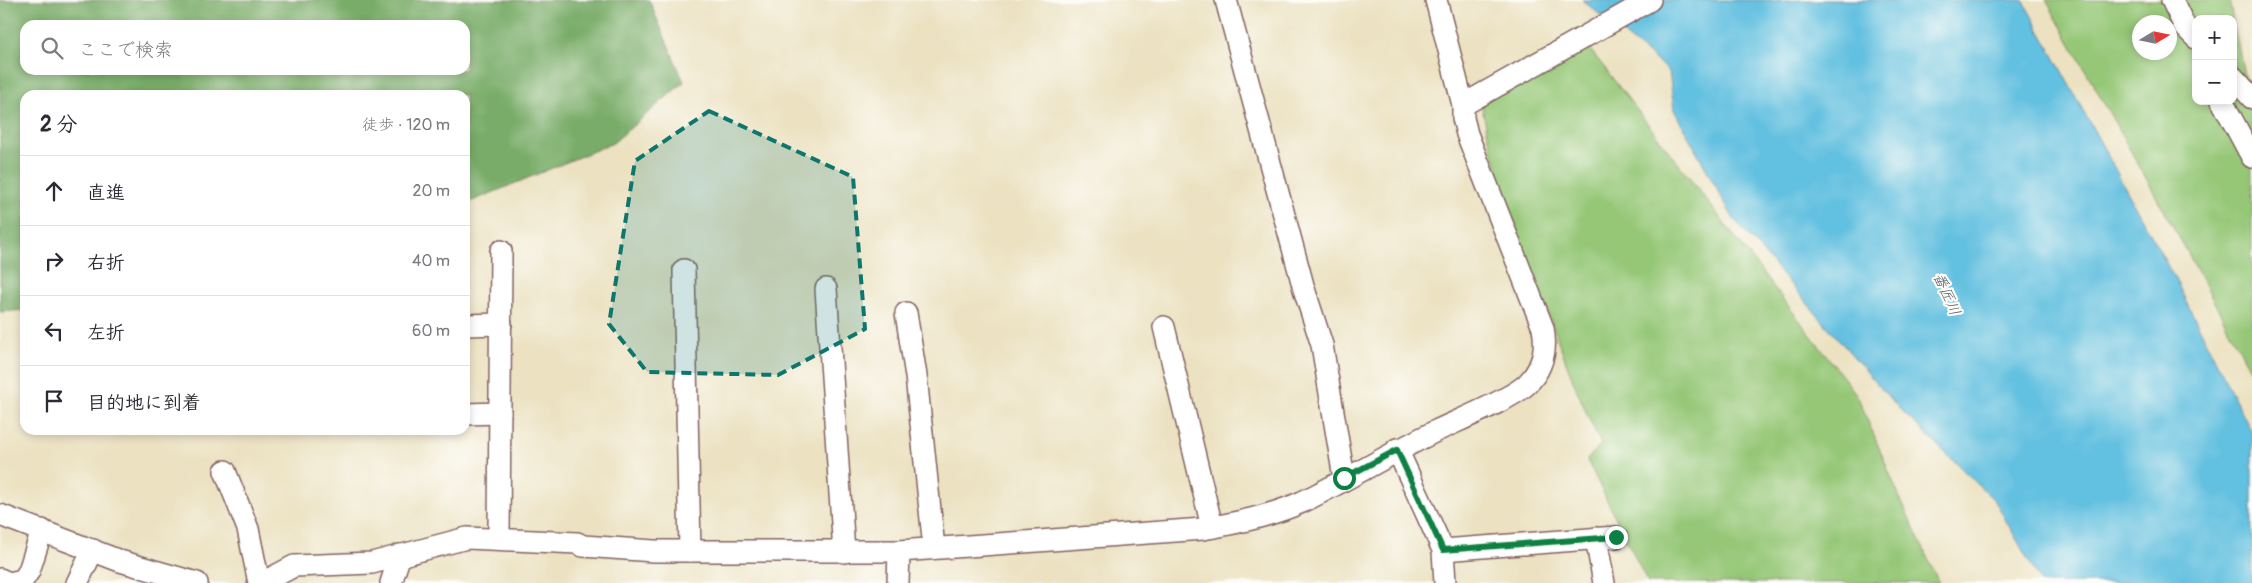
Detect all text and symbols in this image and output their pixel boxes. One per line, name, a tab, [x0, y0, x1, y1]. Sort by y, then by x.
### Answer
north arrow	[2132, 15, 2177, 60]
map controls	[2192, 15, 2237, 105]
button: +	[2192, 15, 2237, 60]
search box	[20, 20, 470, 75]
icon: search	[38, 34, 66, 62]
text: ここで検索	[78, 38, 173, 62]
button: −	[2192, 60, 2237, 105]
text: 2 分	[40, 111, 77, 138]
text: 徒歩 · 120 m	[362, 115, 450, 135]
icon: ahead	[40, 177, 68, 205]
text: 直進	[87, 181, 125, 205]
text: 20 m	[412, 181, 450, 201]
icon: right	[40, 247, 68, 275]
text: 右折	[87, 251, 125, 275]
text: 40 m	[412, 251, 450, 271]
water label: 番匠川	[1929, 270, 1964, 319]
icon: left	[40, 317, 68, 345]
text: 左折	[87, 321, 125, 345]
text: 60 m	[412, 321, 450, 341]
icon: arrive	[40, 387, 68, 415]
text: 目的地に到着	[87, 391, 201, 415]
route start	[1333, 467, 1356, 490]
route end	[1605, 526, 1628, 549]

